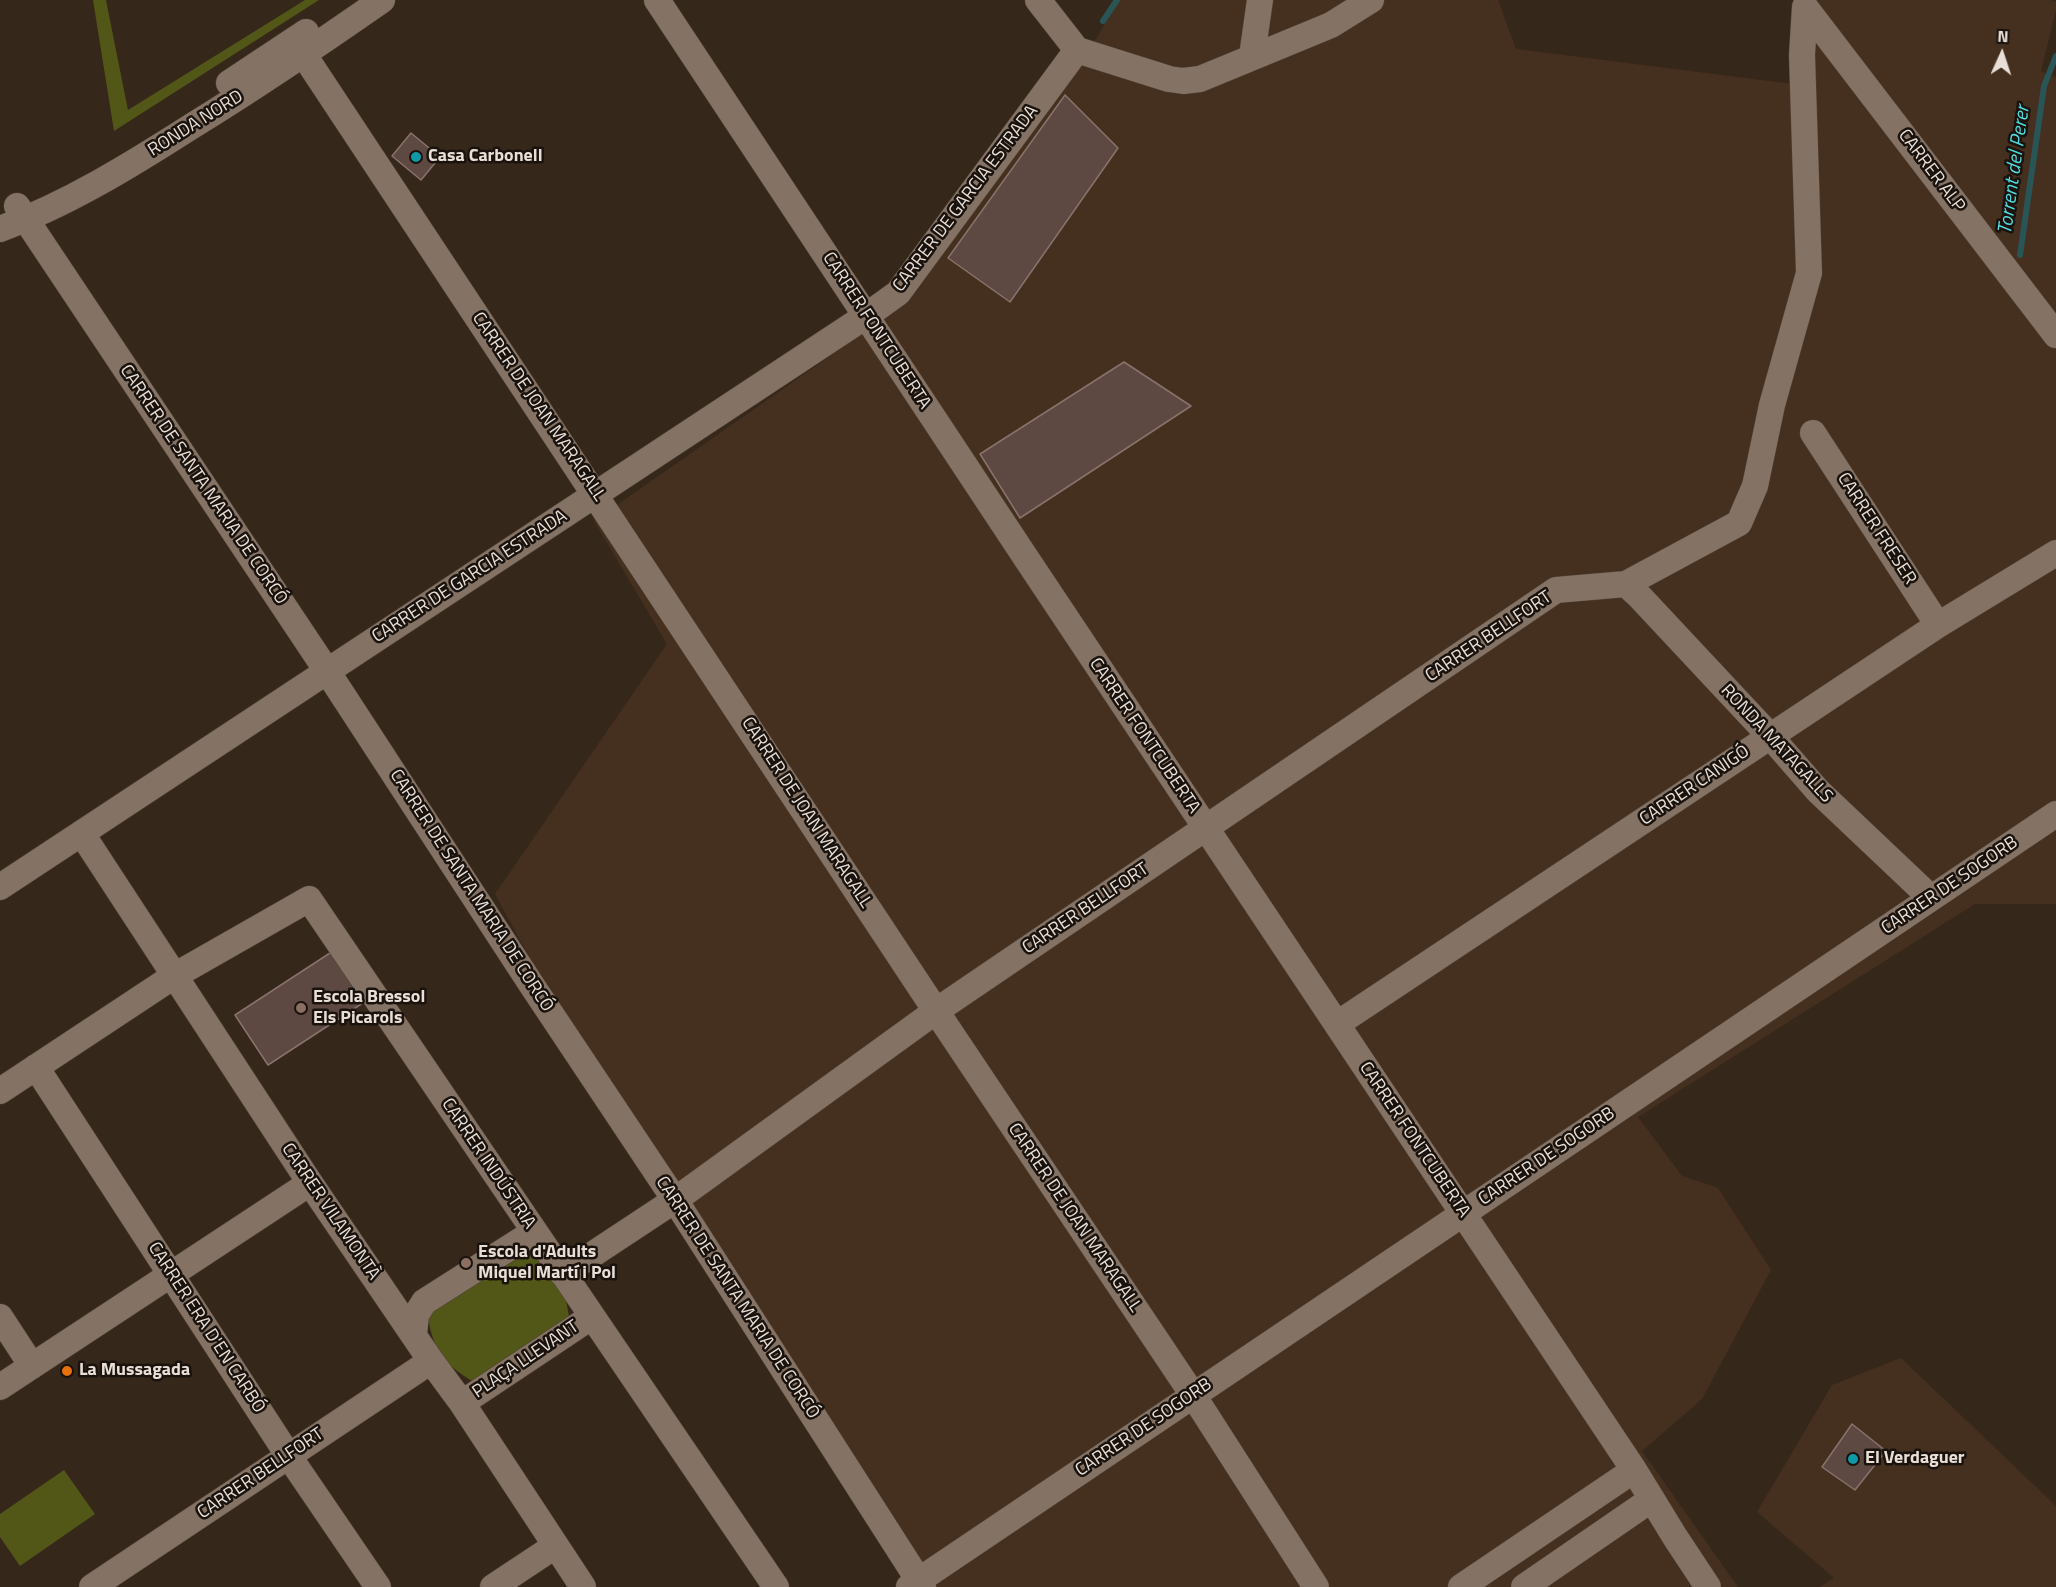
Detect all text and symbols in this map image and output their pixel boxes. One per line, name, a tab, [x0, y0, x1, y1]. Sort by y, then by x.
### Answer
north arrow	[1972, 24, 2032, 84]
text: N	[1997, 24, 2009, 48]
street label: RONDA NORD	[145, 86, 247, 162]
street label: CARRER DE GARCIA ESTRADA	[889, 101, 1043, 297]
water label: Torrent del Perer	[1994, 104, 2036, 236]
street label: CARRER ALP	[1893, 125, 1969, 217]
place label: Casa Carbonell	[428, 146, 543, 168]
marker: Casa Carbonell	[409, 150, 423, 164]
street label: CARRER FONTCUBERTA	[817, 248, 935, 414]
street label: CARRER DE JOAN MARAGALL	[467, 308, 609, 506]
street label: CARRER DE SANTA MARIA DE CORCÓ	[114, 361, 292, 609]
street label: CARRER FRESER	[1832, 469, 1920, 589]
street label: CARRER DE GARCIA ESTRADA	[369, 506, 571, 648]
street label: CARRER BELLFORT	[1422, 587, 1556, 687]
street label: CARRER FONTCUBERTA	[1084, 654, 1204, 818]
street label: RONDA MATAGALLS	[1716, 680, 1836, 808]
street label: CARRER DE JOAN MARAGALL	[736, 713, 876, 913]
street label: CARRER CANIGÓ	[1636, 741, 1754, 831]
street label: CARRER DE SANTA MARIA DE CORCÓ	[384, 766, 558, 1016]
street label: CARRER DE SOGORB	[1878, 832, 2022, 940]
street label: CARRER BELLFORT	[1019, 859, 1153, 959]
place label: Escola Bressol Els Picarols	[313, 987, 425, 1030]
marker: Escola Bressol Els Picarols	[294, 1001, 308, 1015]
street label: CARRER FONTCUBERTA	[1354, 1058, 1474, 1222]
street label: CARRER INDÚSTRIA	[436, 1095, 540, 1233]
street label: CARRER DE SOGORB	[1475, 1103, 1619, 1211]
street label: CARRER DE JOAN MARAGALL	[1003, 1119, 1145, 1317]
street label: CARRER VILAMONTÀ	[276, 1139, 384, 1285]
street label: CARRER DE SANTA MARIA DE CORCÓ	[650, 1173, 824, 1423]
street label: CARRER ERA D'EN CARBÓ	[143, 1239, 269, 1417]
place label: Escola d'Adults Miquel Martí i Pol	[478, 1242, 616, 1284]
marker: Escola d'Adults Miquel Martí i Pol	[459, 1256, 473, 1270]
street label: PLAÇA LLEVANT	[469, 1316, 583, 1404]
place label: La Mussagada	[79, 1360, 190, 1382]
marker: La Mussagada	[60, 1364, 74, 1378]
street label: CARRER DE SOGORB	[1072, 1374, 1216, 1482]
street label: CARRER BELLFORT	[194, 1424, 328, 1524]
place label: El Verdaguer	[1865, 1448, 1965, 1470]
marker: El Verdaguer	[1846, 1452, 1860, 1466]

